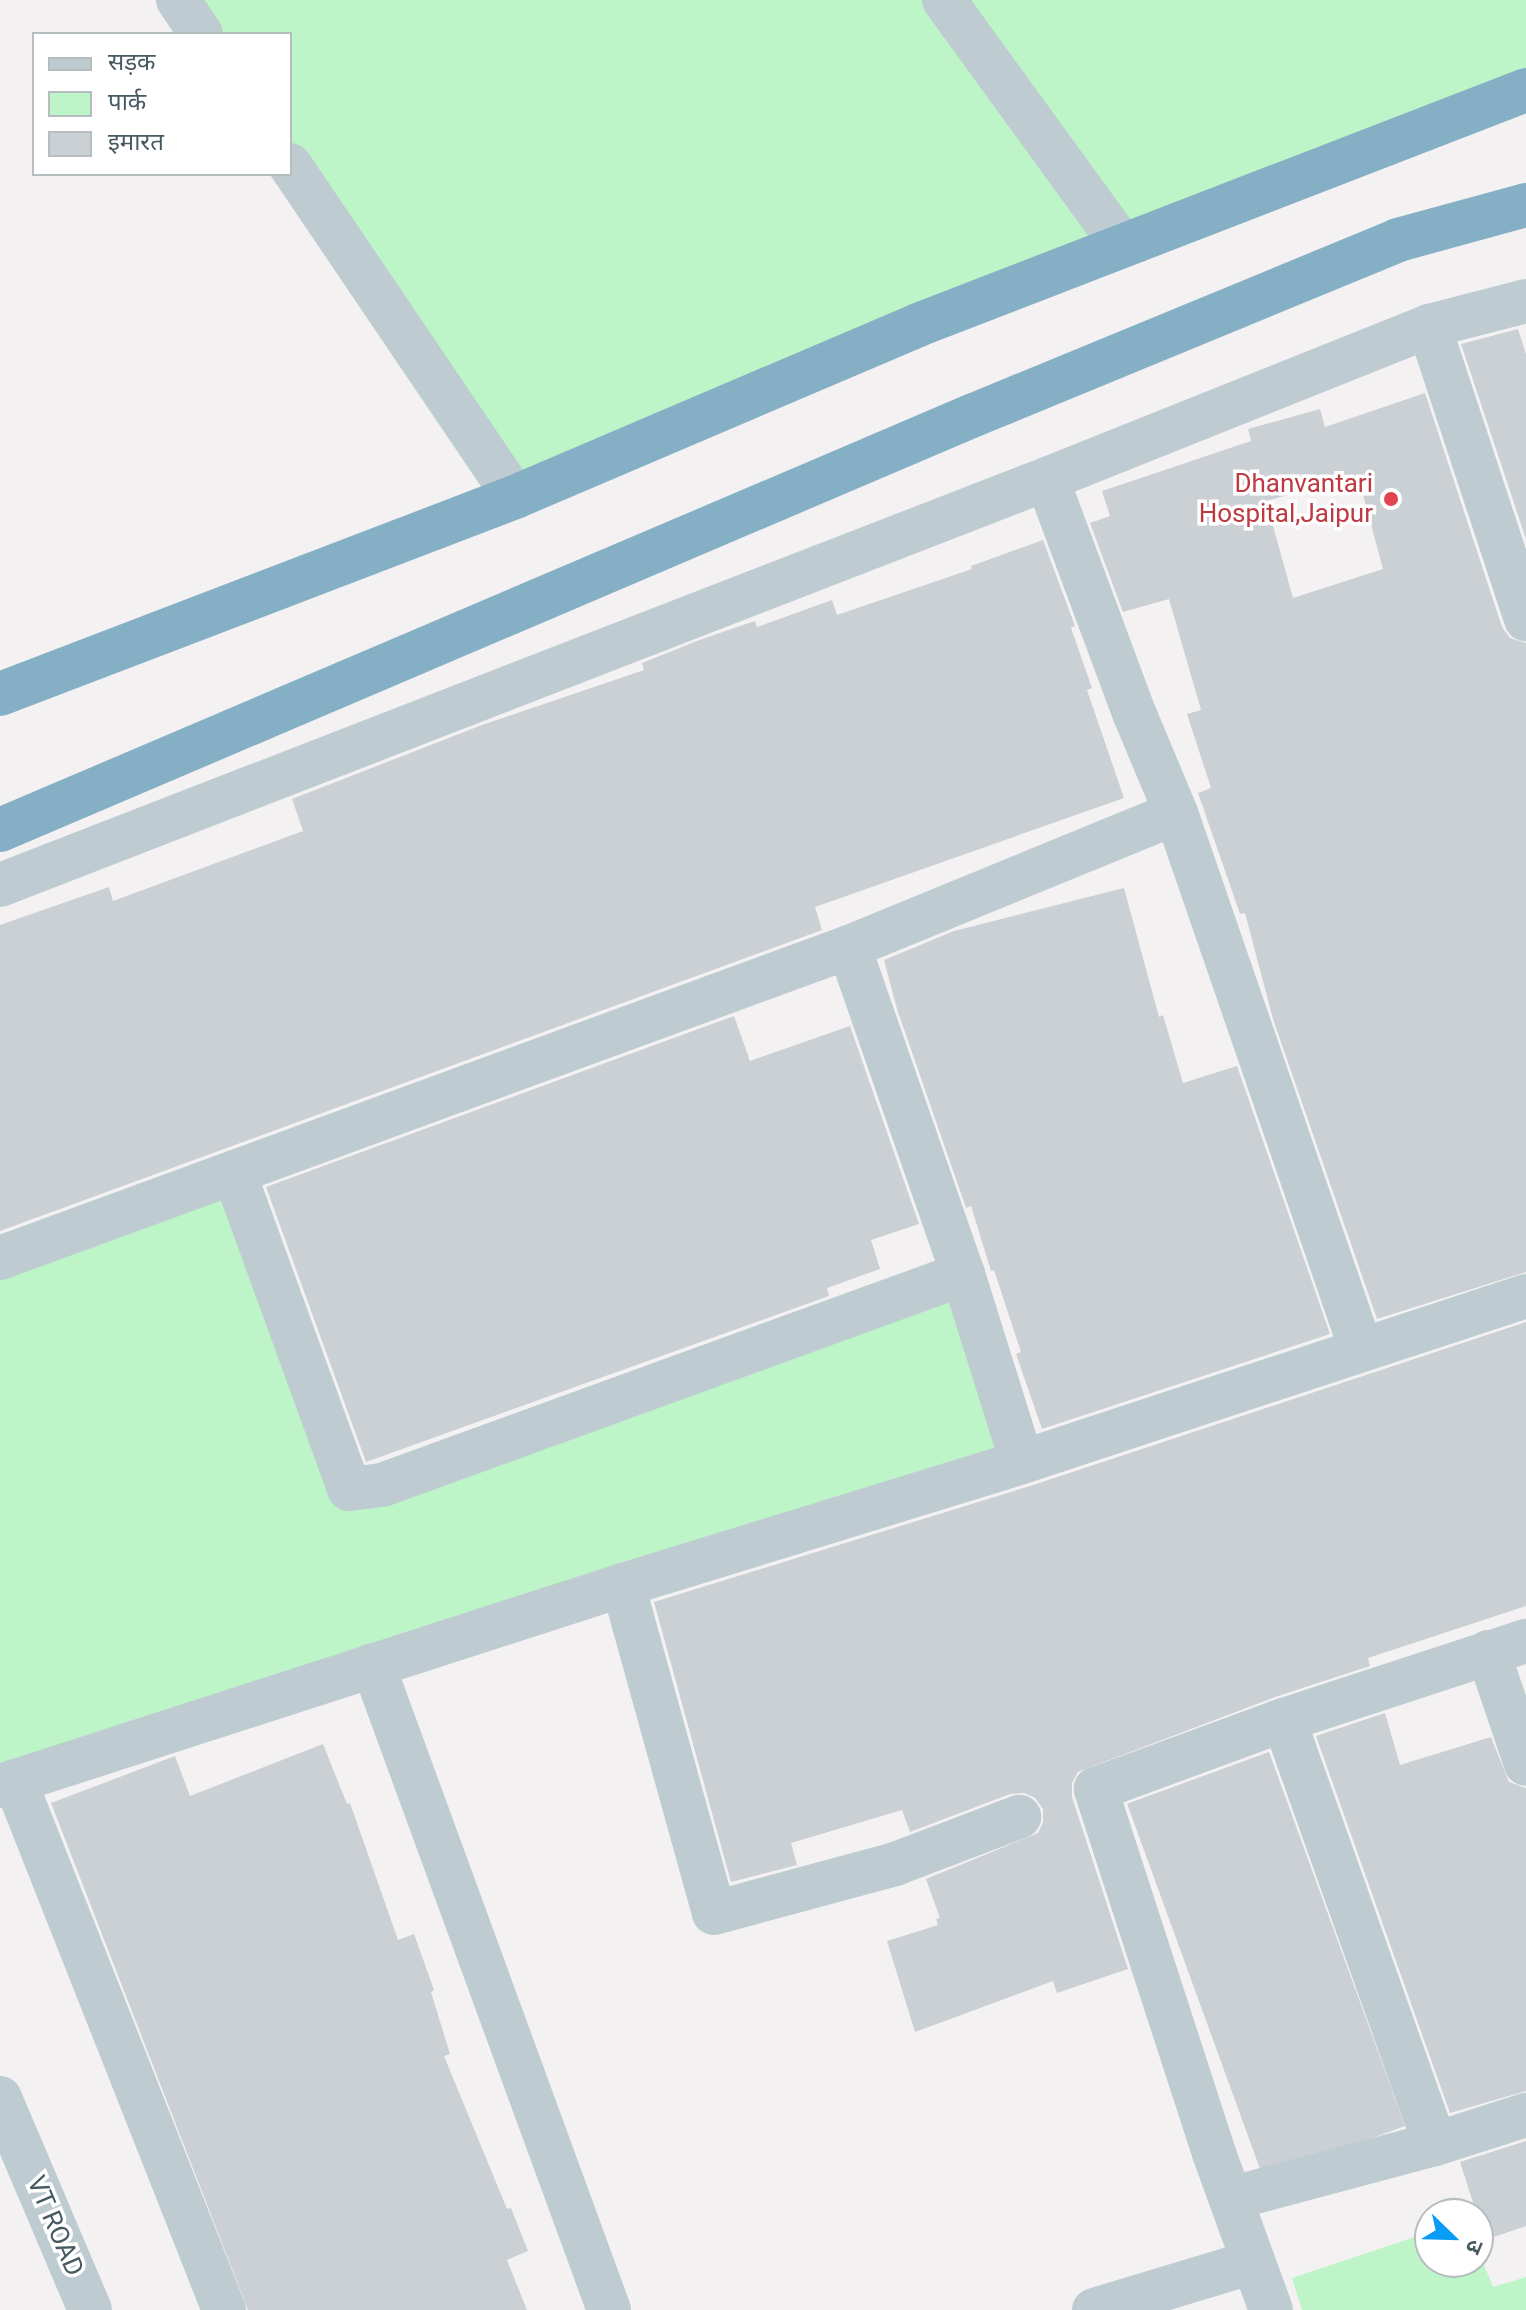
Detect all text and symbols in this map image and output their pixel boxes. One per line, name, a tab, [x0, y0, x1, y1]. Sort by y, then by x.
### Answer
legend	[32, 32, 292, 176]
text: सड़क	[108, 48, 156, 76]
text: पार्क	[108, 88, 146, 116]
text: इमारत	[108, 128, 164, 156]
place label: Dhanvantari Hospital,Jaipur	[1199, 468, 1373, 530]
marker: Dhanvantari Hospital,Jaipur	[1380, 488, 1402, 510]
street label: VT ROAD	[20, 2171, 90, 2281]
north arrow	[1414, 2198, 1494, 2278]
text: उ	[1461, 2236, 1489, 2258]

